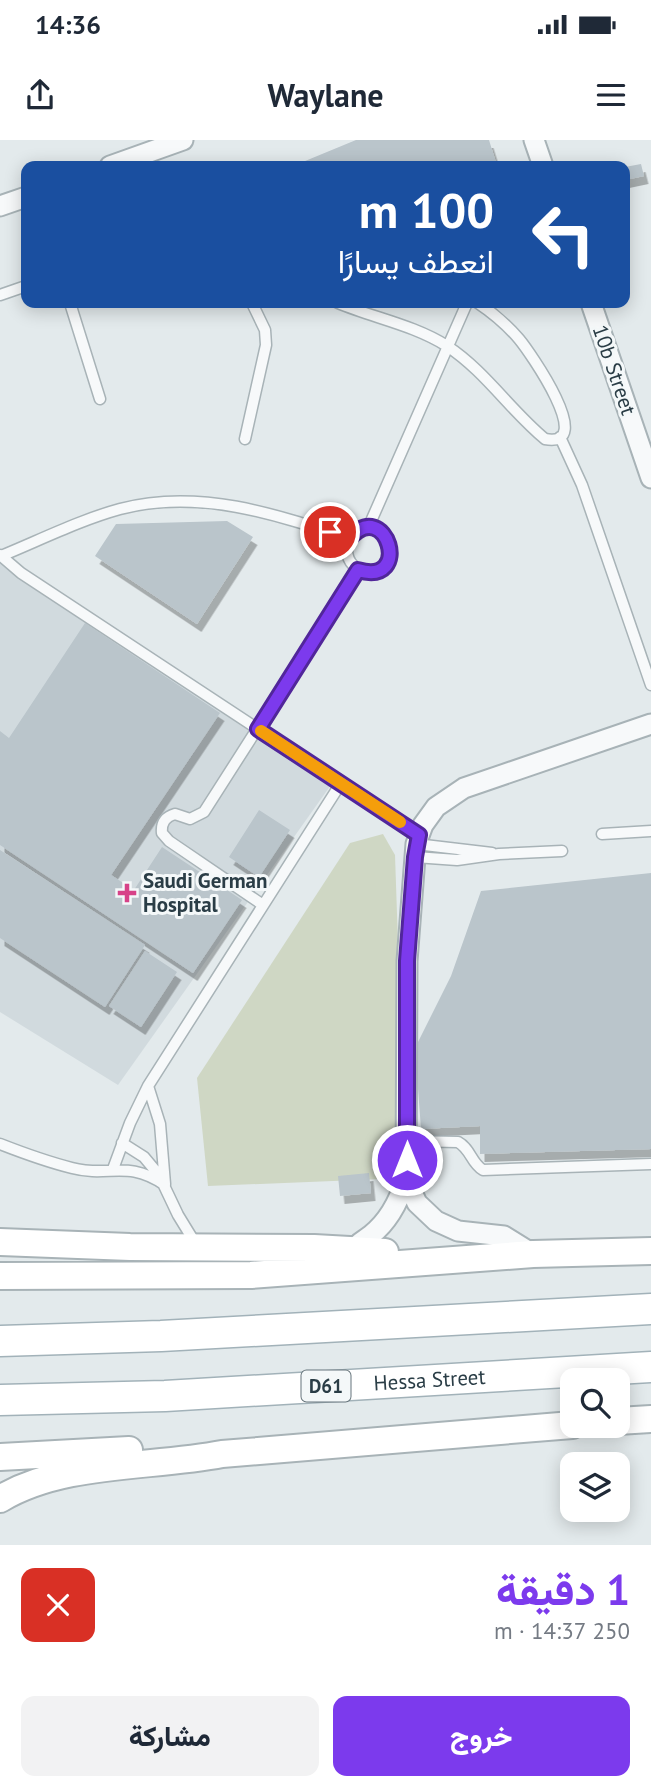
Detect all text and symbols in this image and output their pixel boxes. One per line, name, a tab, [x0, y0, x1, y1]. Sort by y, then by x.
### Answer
text: 14:36	[35, 8, 101, 41]
text: Waylane	[267, 74, 384, 116]
icon: share	[21, 76, 59, 114]
icon: menu	[592, 76, 630, 114]
text: 100 m	[359, 178, 494, 242]
icon: left	[518, 189, 609, 280]
text: انعطف يسارًا	[338, 240, 494, 282]
street label: 10b Street	[586, 321, 642, 418]
pin	[300, 502, 360, 562]
icon: arrive	[311, 513, 349, 551]
place label: Saudi German Hospital	[143, 867, 267, 918]
marker: Saudi German Hospital	[117, 883, 137, 903]
position arrow	[370, 1123, 444, 1197]
street label: Hessa Street	[373, 1363, 486, 1397]
map controls	[560, 1368, 630, 1522]
button: search	[560, 1368, 630, 1438]
road number: D61	[302, 1370, 350, 1402]
button: layers	[560, 1452, 630, 1522]
text: 1 دقيقة	[496, 1562, 630, 1617]
button: close	[21, 1568, 95, 1642]
text: 250 m · 14:37	[494, 1616, 630, 1645]
button: مشاركة	[21, 1696, 319, 1776]
button: خروج	[333, 1696, 630, 1776]

